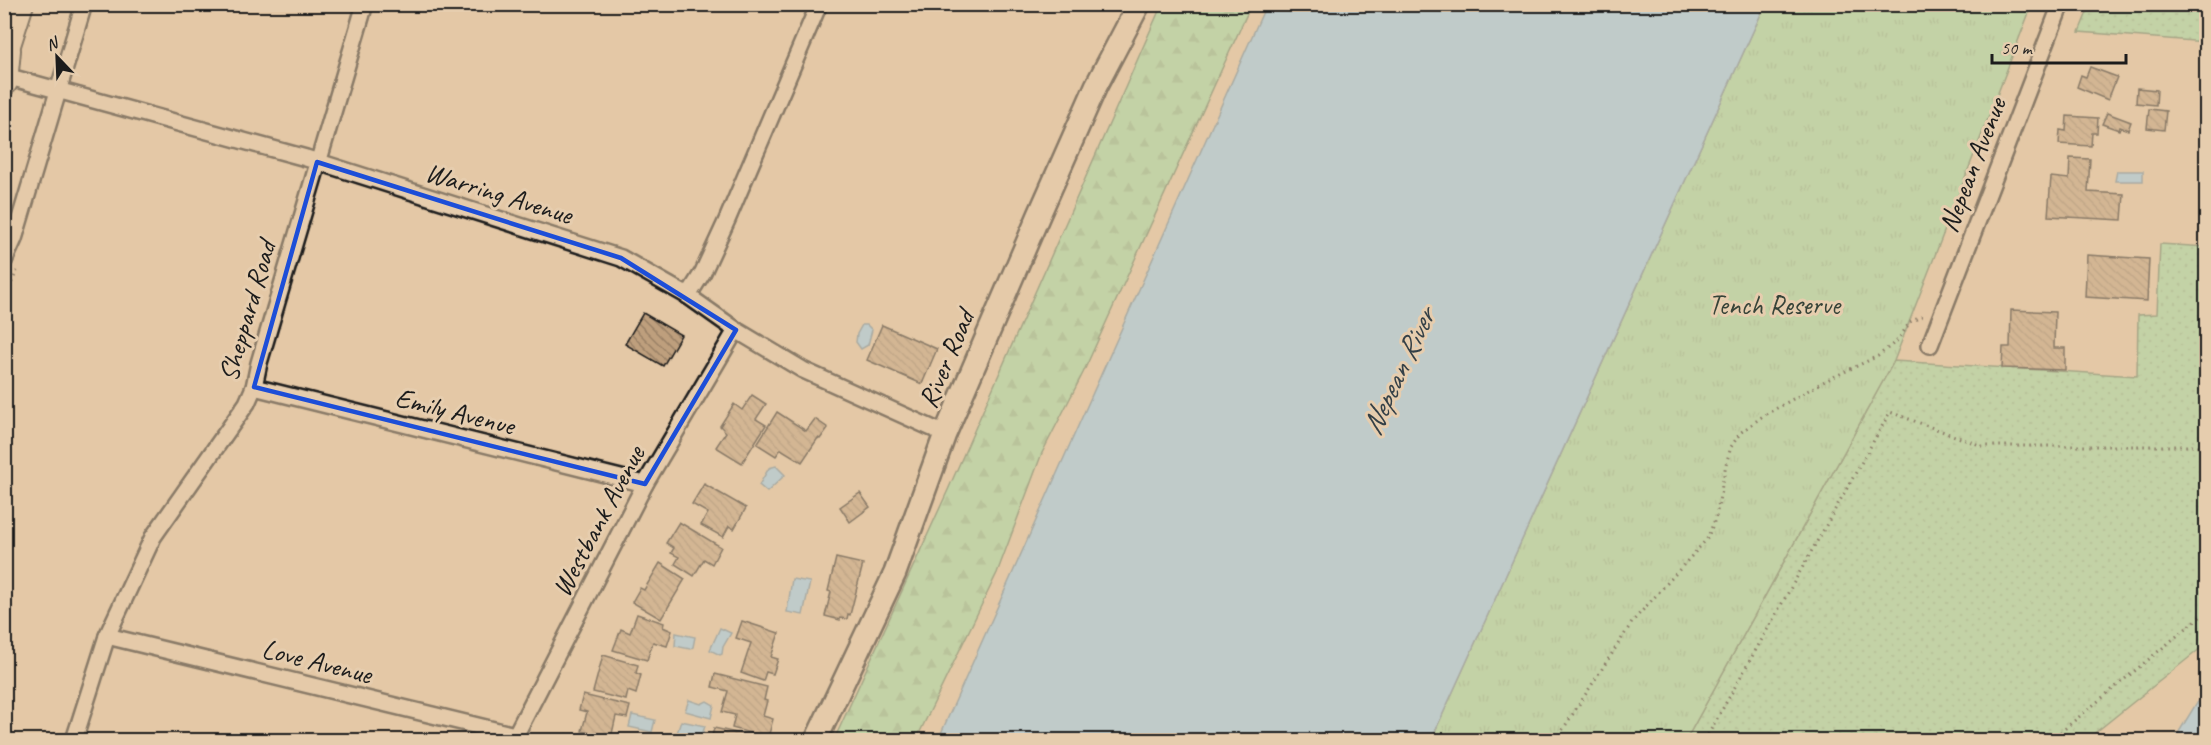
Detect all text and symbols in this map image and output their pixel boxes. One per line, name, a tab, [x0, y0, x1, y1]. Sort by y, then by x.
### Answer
north arrow	[27, 27, 87, 87]
scale bar	[1992, 27, 2126, 65]
text: N	[43, 32, 63, 55]
text: 50 m	[2001, 37, 2034, 59]
street label: Nepean Avenue	[1930, 91, 2014, 237]
street label: Warring Avenue	[421, 154, 578, 232]
street label: Sheppard Road	[210, 233, 285, 385]
park label: Tench Reserve	[1708, 287, 1842, 322]
water label: Nepean River	[1352, 298, 1446, 441]
street label: River Road	[910, 301, 984, 413]
street label: Emily Avenue	[392, 379, 520, 443]
street label: Westbank Avenue	[544, 438, 653, 602]
street label: Love Avenue	[259, 631, 377, 692]

